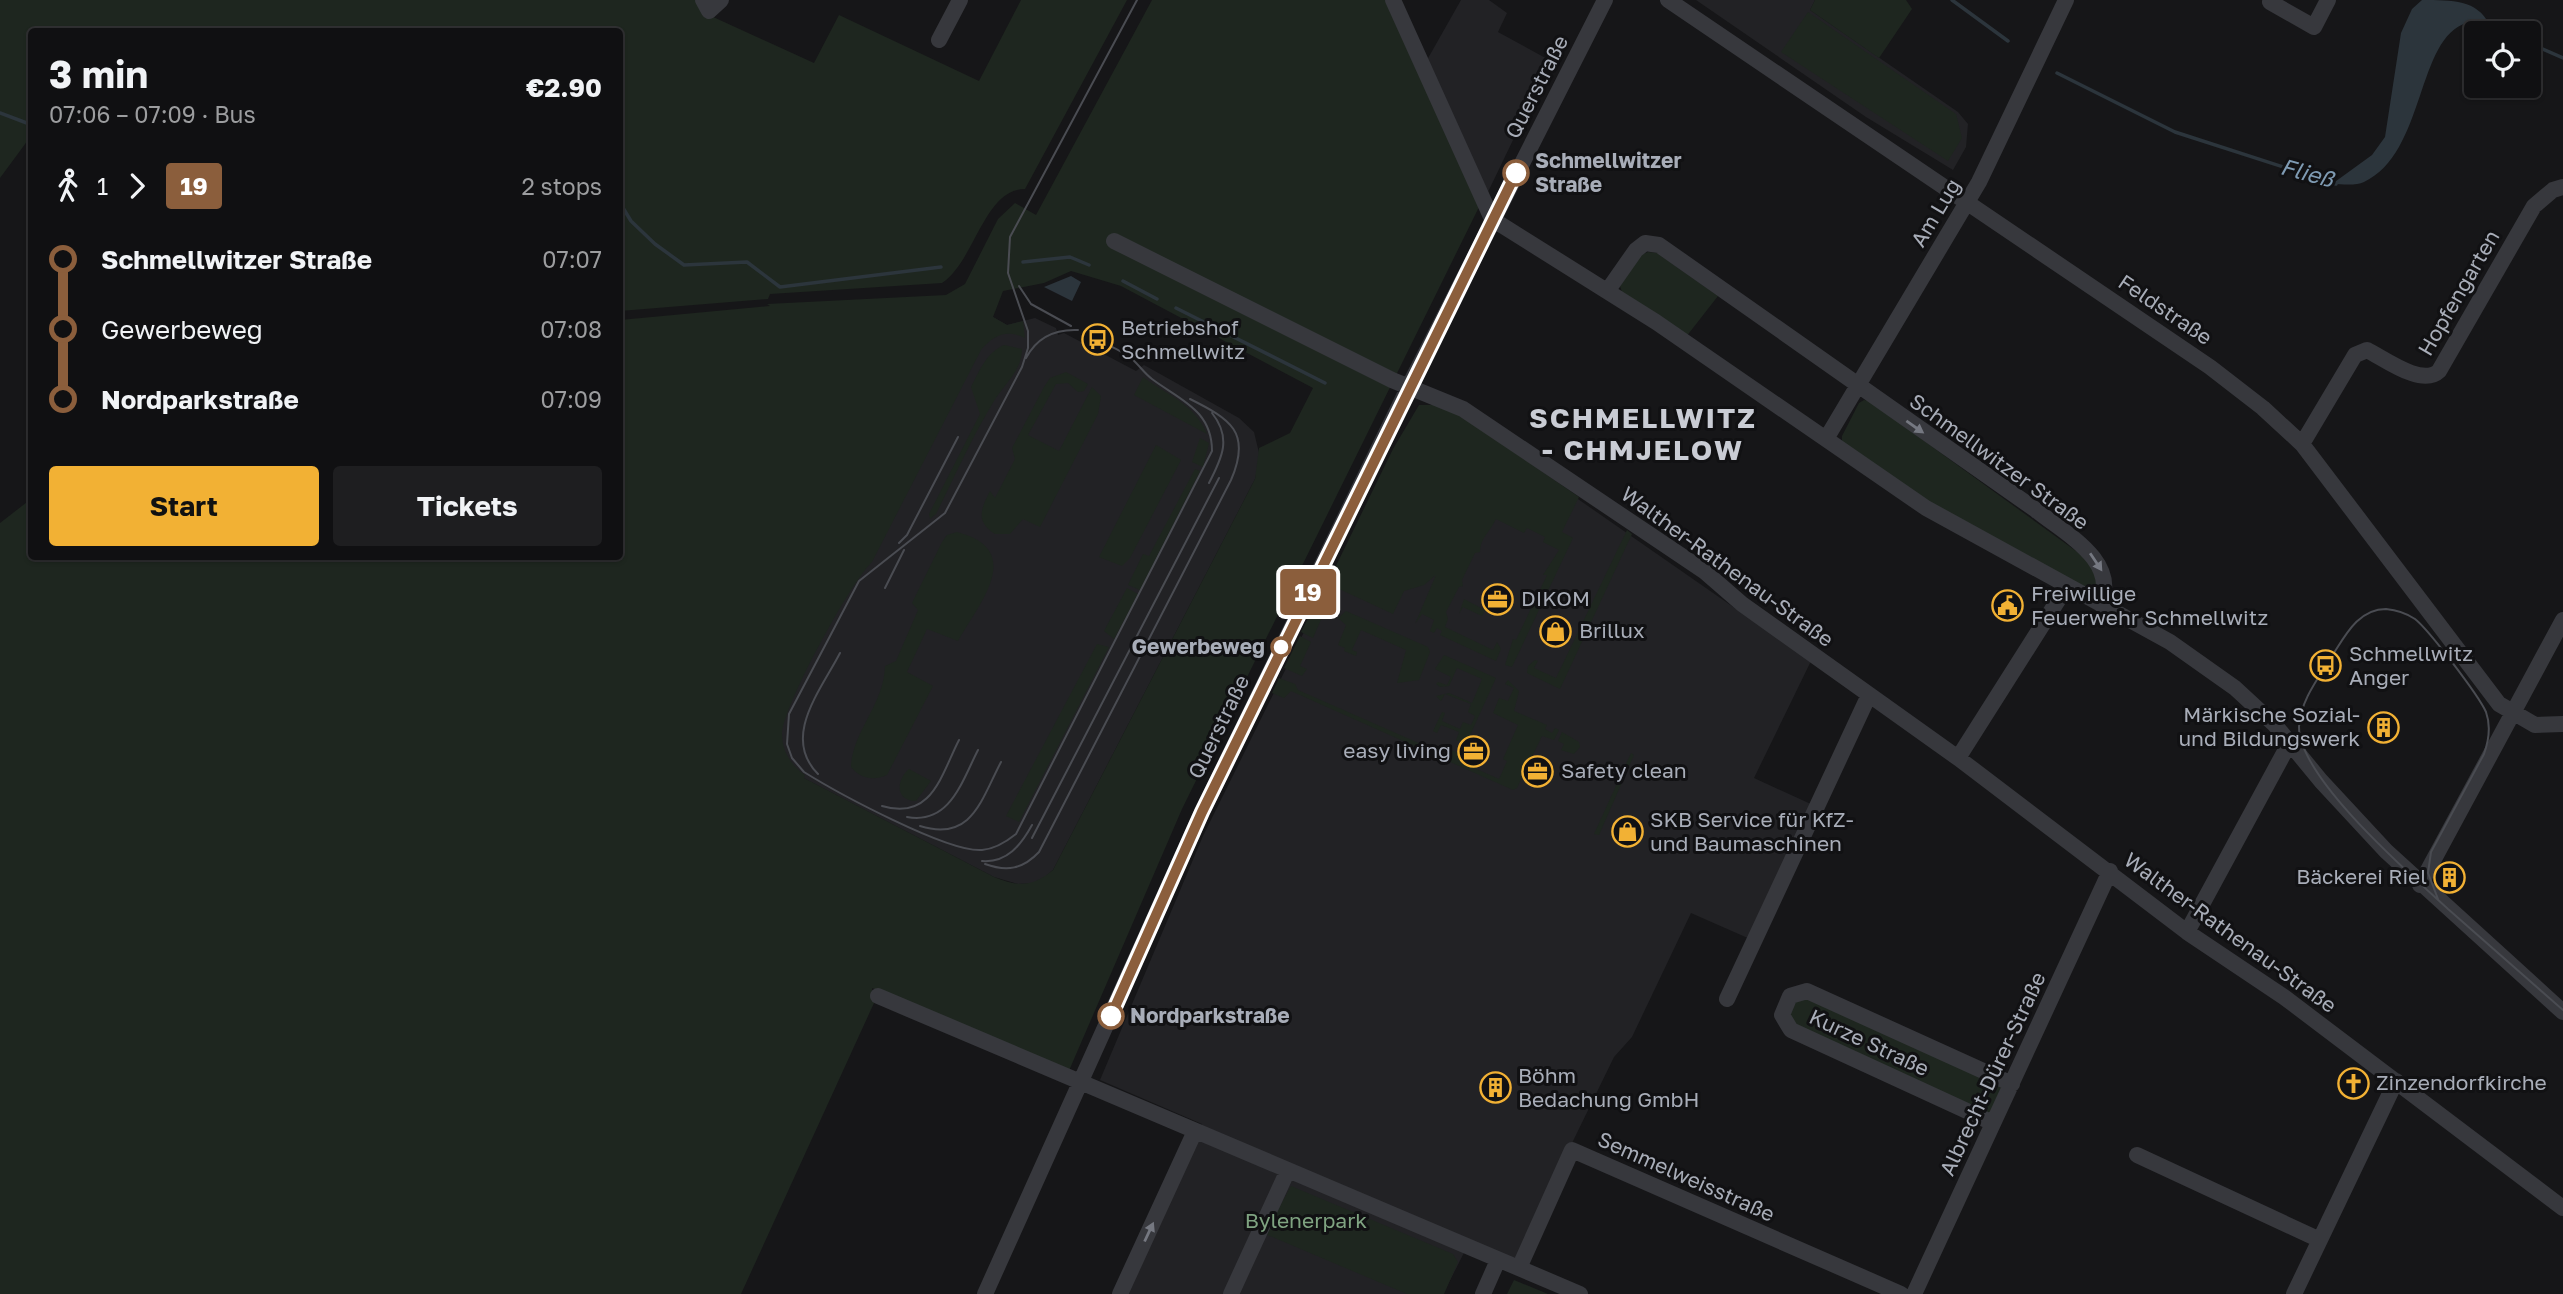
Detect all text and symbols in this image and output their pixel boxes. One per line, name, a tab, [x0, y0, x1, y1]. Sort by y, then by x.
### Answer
map controls	[2464, 21, 2541, 98]
button: locate	[2464, 21, 2541, 98]
street label: Querstraße	[1499, 31, 1573, 143]
text: 3 min	[49, 51, 148, 96]
text: €2.90	[526, 72, 602, 103]
text: 07:06 – 07:09 · Bus	[49, 100, 256, 128]
place label: Schmellwitzer Straße	[1535, 147, 1682, 197]
water label: Fließ	[2278, 152, 2339, 193]
marker: Schmellwitzer Straße	[1503, 160, 1529, 186]
icon: walk	[49, 167, 87, 205]
icon: forward	[118, 167, 156, 205]
text: 19	[180, 171, 208, 200]
text: 1	[97, 172, 108, 200]
text: 2 stops	[521, 172, 602, 200]
street label: Am Lug	[1905, 174, 1966, 251]
street label: Hopfengarten	[2412, 225, 2505, 360]
text: Schmellwitzer Straße	[101, 244, 372, 275]
text: 07:07	[542, 245, 602, 273]
street label: Feldstraße	[2114, 268, 2217, 350]
text: Gewerbeweg	[101, 314, 263, 345]
place label: Betriebshof Schmellwitz	[1121, 314, 1245, 364]
text: 07:08	[540, 315, 602, 343]
bus stop icon: Betriebshof Schmellwitz	[1081, 323, 1115, 357]
text: Nordparkstraße	[101, 384, 299, 415]
text: 07:09	[540, 385, 602, 413]
street label: Schmellwitzer Straße	[1905, 387, 2094, 535]
district label: SCHMELLWITZ - CHMJELOW	[1529, 401, 1757, 466]
one-way arrow	[1905, 420, 1925, 433]
button: Start	[49, 466, 319, 546]
button: Tickets	[333, 466, 602, 546]
street label: Walther-Rathenau-Straße	[1616, 480, 1839, 652]
one-way arrow	[2089, 553, 2103, 572]
line badge: 19	[1276, 569, 1340, 615]
text: 19	[1294, 577, 1322, 606]
place label: Freiwillige Feuerwehr Schmellwitz	[2031, 580, 2268, 630]
office icon: DIKOM	[1481, 582, 1515, 616]
place label: DIKOM	[1521, 585, 1590, 611]
public building icon: Freiwillige Feuerwehr Schmellwitz	[1991, 589, 2025, 623]
shop icon: Brillux	[1539, 614, 1573, 648]
place label: Brillux	[1579, 617, 1645, 643]
place label: Gewerbeweg	[1132, 633, 1265, 659]
marker: Gewerbeweg	[1271, 637, 1291, 657]
place label: Schmellwitz Anger	[2349, 640, 2473, 690]
bus stop icon: Schmellwitz Anger	[2309, 649, 2343, 683]
street label: Querstraße	[1182, 670, 1254, 783]
place label: Märkische Sozial- und Bildungswerk	[2178, 701, 2360, 751]
building icon: Märkische Sozial- und Bildungswerk	[2366, 710, 2400, 744]
office icon: easy living	[1457, 734, 1491, 768]
place label: easy living	[1343, 737, 1451, 763]
office icon: Safety clean	[1521, 754, 1555, 788]
place label: Safety clean	[1561, 757, 1687, 783]
place label: SKB Service für KfZ- und Baumaschinen	[1650, 806, 1854, 856]
shop icon: SKB Service für KfZ- und Baumaschinen	[1610, 815, 1644, 849]
street label: Walther-Rathenau-Straße	[2119, 846, 2342, 1018]
building icon: Bäckerei Riel	[2433, 860, 2467, 894]
place label: Bäckerei Riel	[2296, 863, 2427, 889]
street label: Albrecht-Dürer-Straße	[1933, 968, 2051, 1180]
place label: Nordparkstraße	[1130, 1002, 1290, 1028]
marker: Nordparkstraße	[1098, 1003, 1124, 1029]
street label: Kurze Straße	[1805, 1003, 1933, 1081]
place label: Böhm Bedachung GmbH	[1518, 1062, 1699, 1112]
church icon: Zinzendorfkirche	[2336, 1066, 2370, 1100]
place label: Zinzendorfkirche	[2376, 1069, 2547, 1095]
building icon: Böhm Bedachung GmbH	[1478, 1071, 1512, 1105]
street label: Semmelweisstraße	[1594, 1125, 1779, 1227]
park label: Bylenerpark	[1245, 1207, 1367, 1233]
one-way arrow	[1143, 1222, 1155, 1242]

